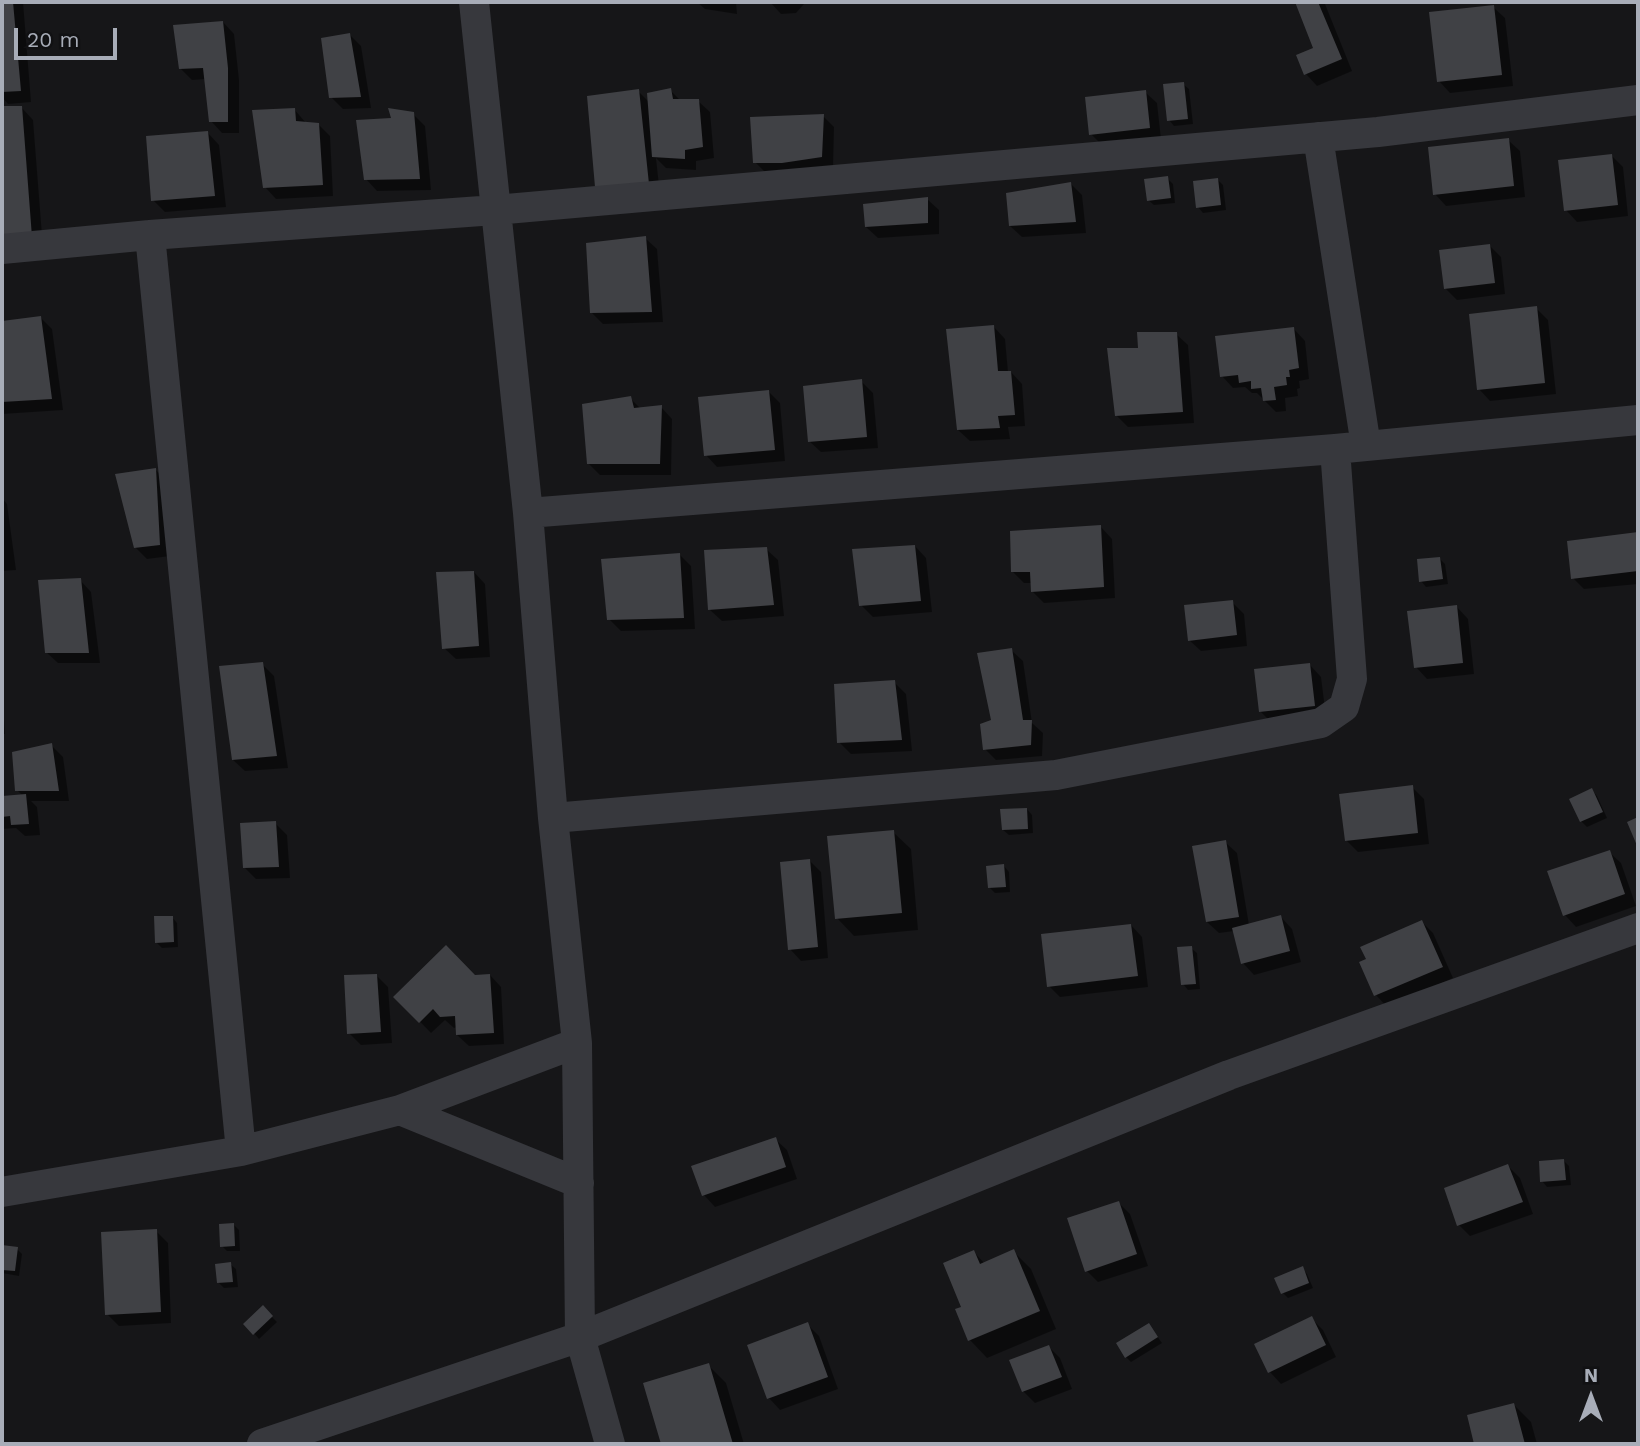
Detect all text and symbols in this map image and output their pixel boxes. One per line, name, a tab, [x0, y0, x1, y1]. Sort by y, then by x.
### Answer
scale bar	[18, 14, 121, 58]
text: 20 m	[27, 27, 79, 52]
north arrow	[1556, 1362, 1626, 1432]
text: N	[1584, 1364, 1598, 1387]

